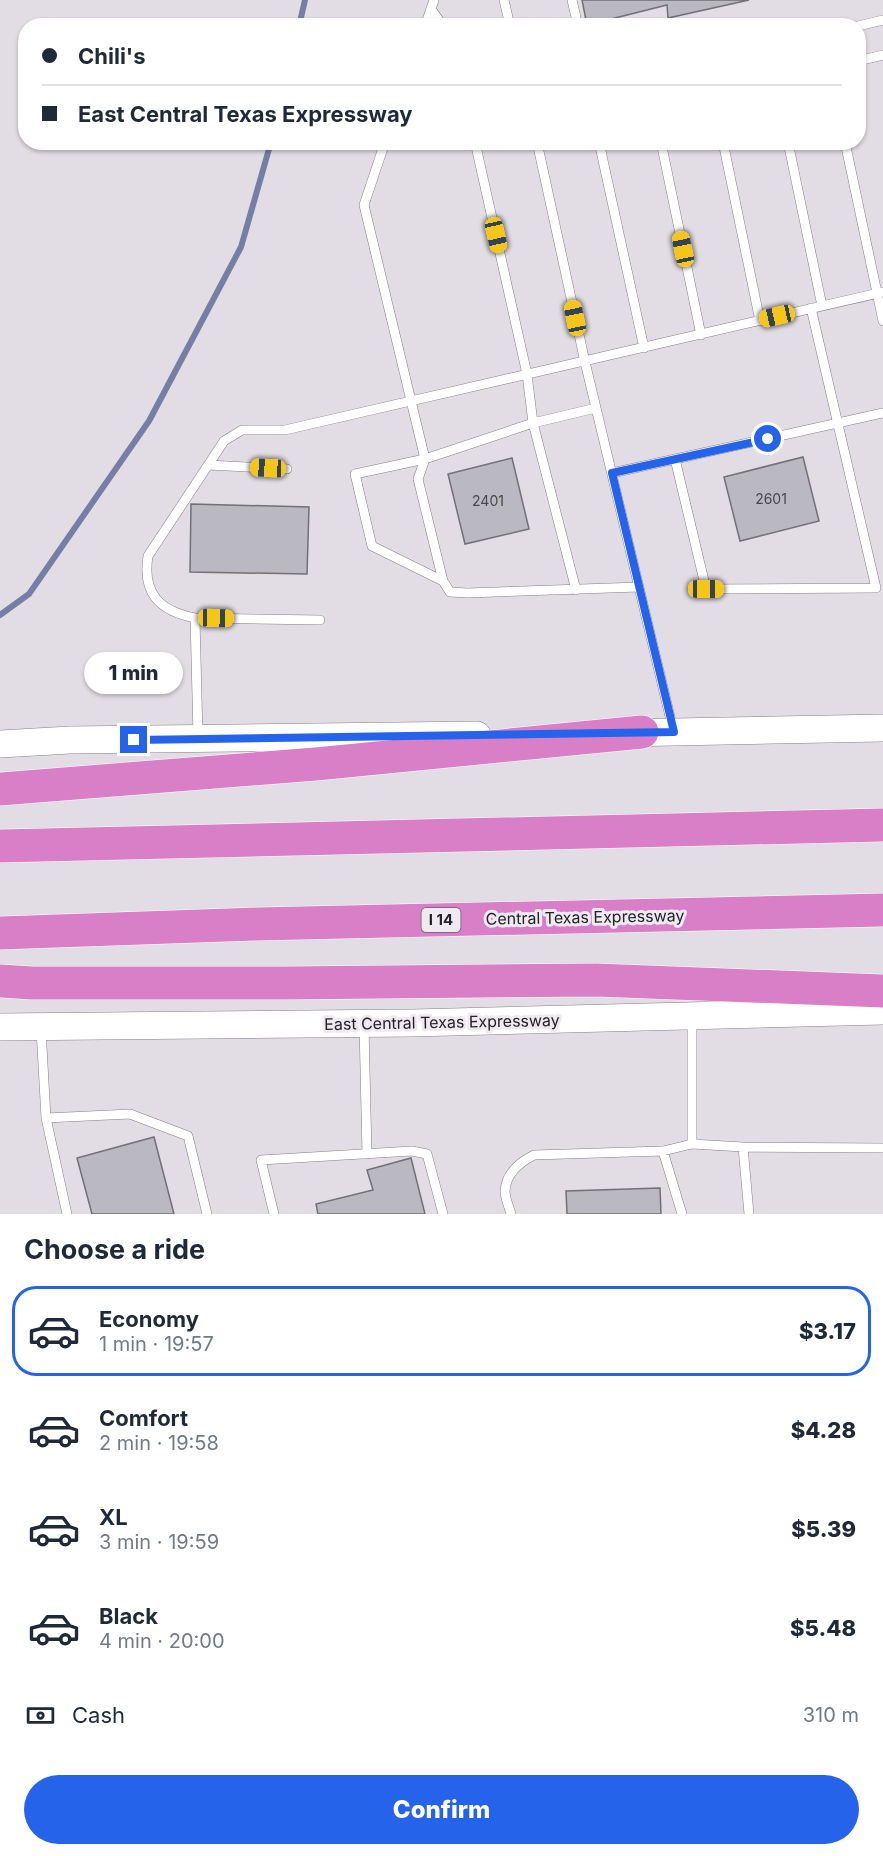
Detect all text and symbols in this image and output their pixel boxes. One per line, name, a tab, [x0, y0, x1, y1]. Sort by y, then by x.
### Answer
text: Chili's	[78, 43, 145, 69]
text: East Central Texas Expressway	[78, 101, 413, 127]
car	[483, 215, 509, 255]
car	[670, 230, 696, 268]
car	[562, 299, 588, 337]
car	[757, 303, 797, 329]
route start	[754, 425, 781, 452]
car	[250, 458, 286, 478]
house number: 2601	[755, 490, 787, 507]
house number: 2401	[472, 492, 504, 509]
car	[688, 580, 724, 598]
car	[198, 609, 234, 627]
callout: 1 min	[84, 653, 184, 695]
text: 1 min	[108, 661, 159, 685]
route end	[120, 726, 147, 753]
street label: Central Texas Expressway	[485, 905, 685, 929]
road number: I 14	[422, 908, 460, 932]
street label: East Central Texas Expressway	[324, 1010, 560, 1034]
text: Choose a ride	[24, 1233, 205, 1266]
icon: car	[27, 1304, 81, 1358]
text: Economy	[99, 1306, 199, 1332]
text: $3.17	[799, 1318, 856, 1344]
text: 1 min · 19:57	[99, 1332, 214, 1356]
icon: car	[27, 1403, 81, 1457]
text: Comfort	[99, 1405, 188, 1431]
text: $4.28	[791, 1417, 856, 1443]
text: 2 min · 19:58	[99, 1431, 219, 1455]
icon: car	[27, 1502, 81, 1556]
text: XL	[99, 1504, 128, 1530]
text: $5.39	[791, 1516, 856, 1542]
text: 3 min · 19:59	[99, 1530, 219, 1554]
icon: car	[27, 1601, 81, 1655]
text: Black	[99, 1603, 158, 1629]
text: $5.48	[790, 1615, 856, 1641]
text: 4 min · 20:00	[99, 1629, 225, 1653]
icon: cash	[24, 1699, 57, 1732]
text: Cash	[72, 1702, 125, 1728]
text: 310 m	[803, 1703, 859, 1727]
button: Confirm	[24, 1775, 859, 1844]

